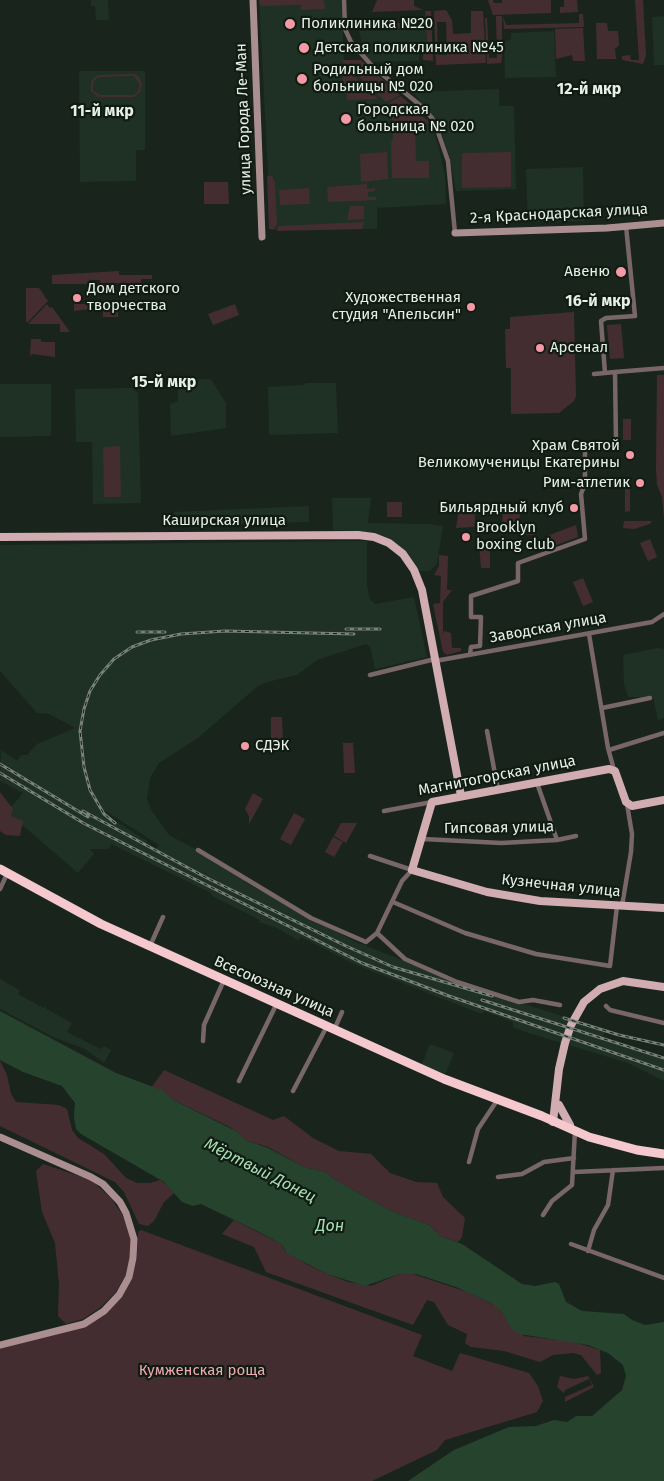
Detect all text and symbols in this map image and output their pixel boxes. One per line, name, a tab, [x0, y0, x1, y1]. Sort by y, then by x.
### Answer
place label: Поликлиника №20	[301, 15, 433, 33]
marker: Поликлиника №20	[283, 17, 297, 31]
place label: Детская поликлиника №45	[315, 39, 504, 57]
marker: Детская поликлиника №45	[297, 41, 311, 55]
street label: улица Города Ле-Ман	[232, 43, 256, 195]
place label: Родильный дом больницы № 020	[313, 61, 433, 96]
marker: Родильный дом больницы № 020	[295, 72, 309, 86]
district label: 12-й мкр	[557, 80, 621, 100]
place label: Городская больница № 020	[357, 101, 474, 136]
district label: 11-й мкр	[70, 102, 134, 122]
marker: Городская больница № 020	[339, 112, 353, 126]
street label: 2-я Краснодарская улица	[470, 200, 648, 228]
place label: Авеню	[564, 263, 610, 281]
marker: Авеню	[614, 265, 628, 279]
place label: Дом детского творчества	[87, 280, 180, 315]
place label: Художественная студия "Апельсин"	[332, 289, 461, 324]
marker: Дом детского творчества	[71, 292, 83, 304]
district label: 16-й мкр	[565, 292, 631, 312]
marker: Художественная студия "Апельсин"	[465, 301, 477, 313]
place label: Арсенал	[550, 339, 608, 357]
marker: Арсенал	[534, 342, 546, 354]
district label: 15-й мкр	[132, 373, 196, 393]
place label: Храм Святой Великомученицы Екатерины	[418, 437, 620, 472]
marker: Храм Святой Великомученицы Екатерины	[624, 449, 636, 461]
place label: Рим-атлетик	[543, 474, 630, 492]
marker: Рим-атлетик	[634, 477, 646, 489]
place label: Бильярдный клуб	[439, 499, 564, 517]
marker: Бильярдный клуб	[568, 502, 580, 514]
street label: Каширская улица	[162, 512, 286, 530]
place label: Brooklyn boxing club	[476, 519, 555, 554]
marker: Brooklyn boxing club	[460, 531, 472, 543]
street label: Заводская улица	[488, 609, 608, 647]
place label: СДЭК	[255, 737, 289, 755]
marker: СДЭК	[239, 740, 251, 752]
street label: Магнитогорская улица	[417, 752, 577, 800]
street label: Гипсовая улица	[444, 818, 554, 838]
street label: Кузнечная улица	[500, 871, 622, 901]
street label: Всесоюзная улица	[211, 952, 337, 1022]
water label: Мёртвый Донец	[201, 1135, 319, 1207]
water label: Дон	[316, 1217, 344, 1237]
park label: Кумженская роща	[139, 1362, 265, 1380]

